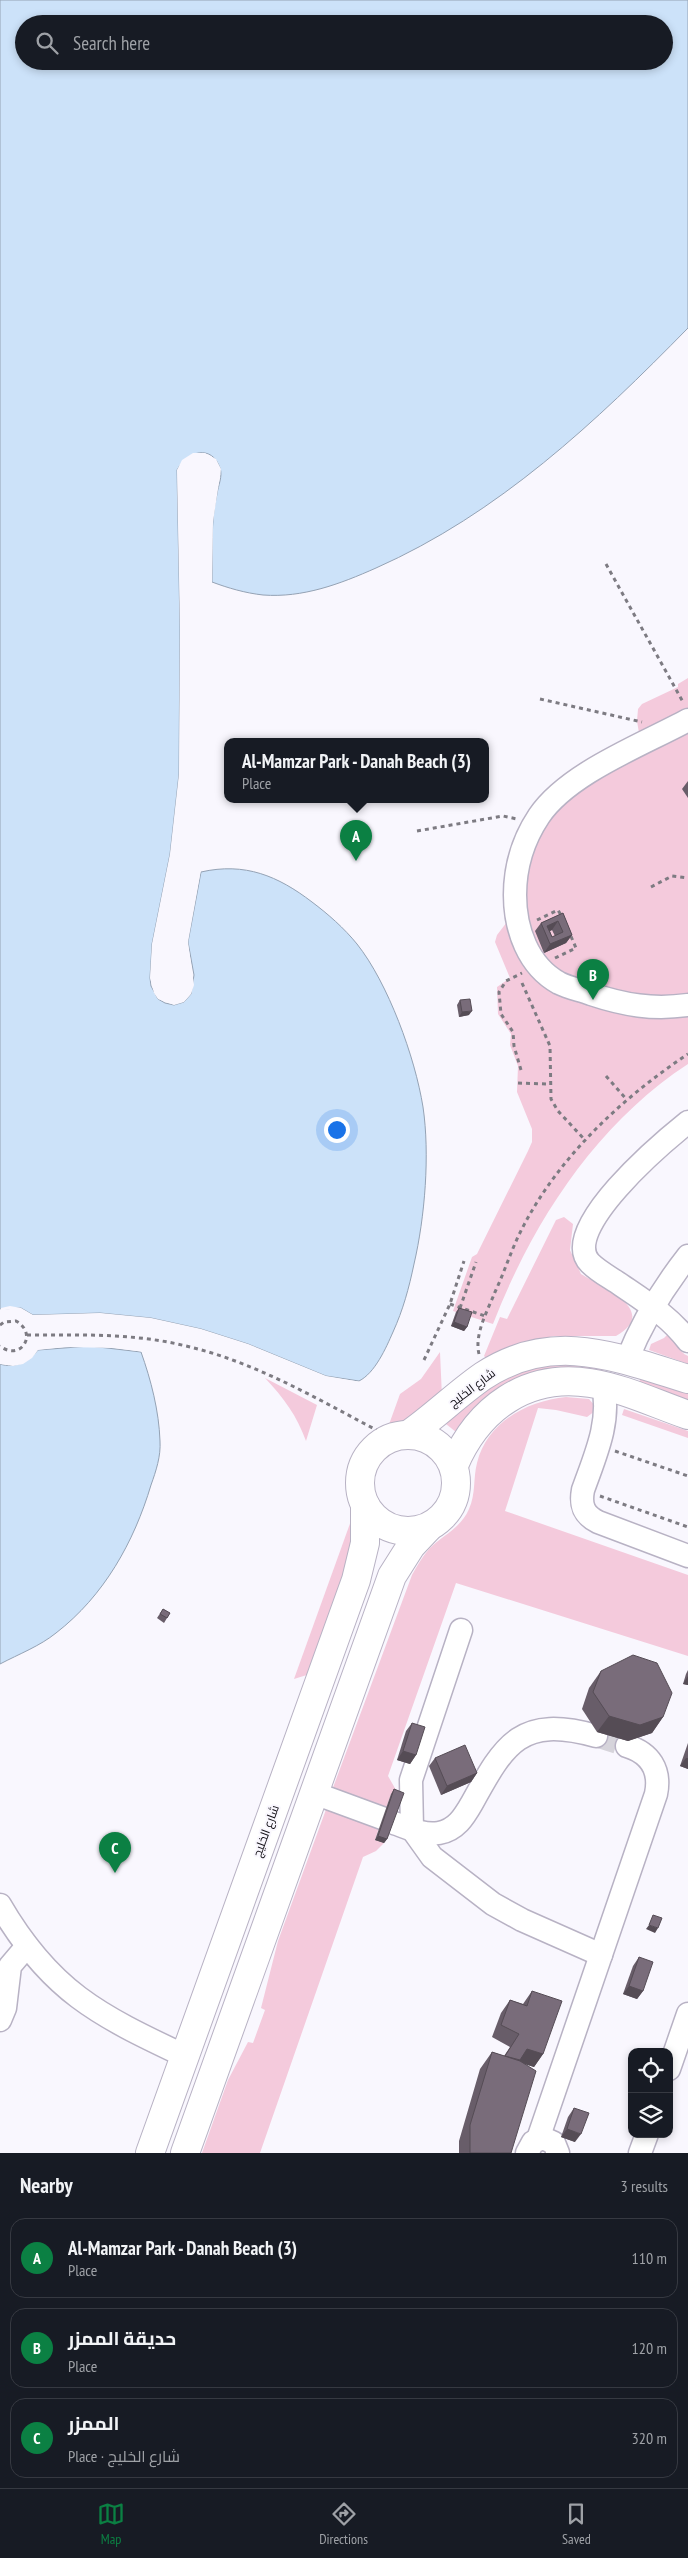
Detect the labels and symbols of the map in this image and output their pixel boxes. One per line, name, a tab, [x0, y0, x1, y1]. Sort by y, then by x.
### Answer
pin: A	[340, 820, 372, 861]
pin: B	[577, 959, 609, 1000]
your location	[324, 1117, 350, 1143]
street label: شارع الخليج	[445, 1365, 499, 1411]
street label: شارع الخليج	[249, 1803, 283, 1859]
pin: C	[99, 1832, 131, 1873]

